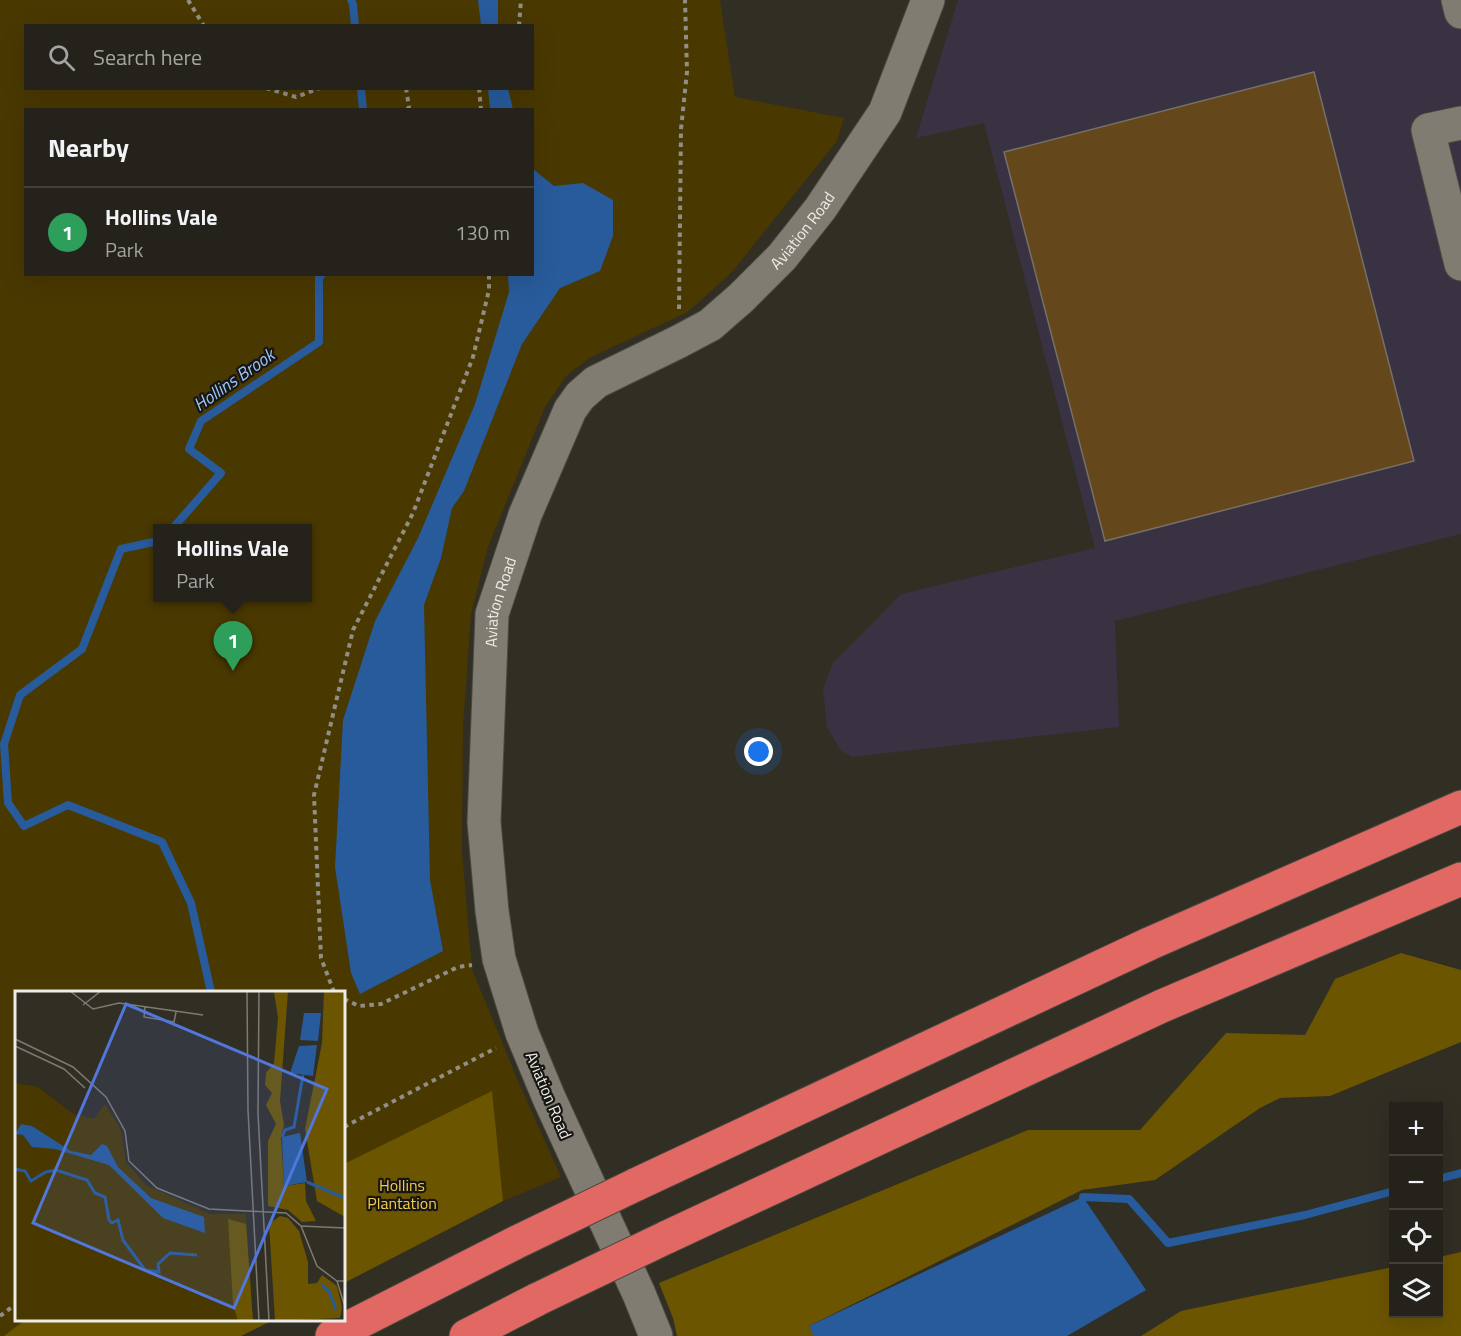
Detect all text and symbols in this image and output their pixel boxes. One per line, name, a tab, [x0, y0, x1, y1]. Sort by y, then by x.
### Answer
search box	[24, 24, 534, 90]
text: Search here	[93, 40, 202, 74]
icon: search	[45, 41, 78, 74]
text: Nearby	[48, 128, 129, 167]
street label: Aviation Road	[764, 187, 840, 275]
text: Hollins Vale	[105, 200, 218, 234]
text: 1	[62, 217, 73, 248]
text: 130 m	[455, 217, 510, 248]
text: Park	[105, 234, 143, 265]
water label: Hollins Brook	[188, 341, 281, 418]
popup	[153, 524, 312, 602]
text: Hollins Vale	[176, 531, 289, 565]
street label: Aviation Road	[479, 554, 522, 648]
text: Park	[176, 565, 214, 596]
pin: 1	[214, 622, 252, 671]
your location	[744, 737, 773, 766]
inset map	[15, 991, 345, 1321]
street label: Aviation Road	[520, 1048, 578, 1142]
map controls	[1389, 1102, 1443, 1318]
button: +	[1389, 1102, 1443, 1156]
button: −	[1389, 1156, 1443, 1210]
park label: Hollins Plantation	[367, 1173, 437, 1215]
button: locate	[1389, 1210, 1443, 1264]
button: layers	[1389, 1264, 1443, 1318]

